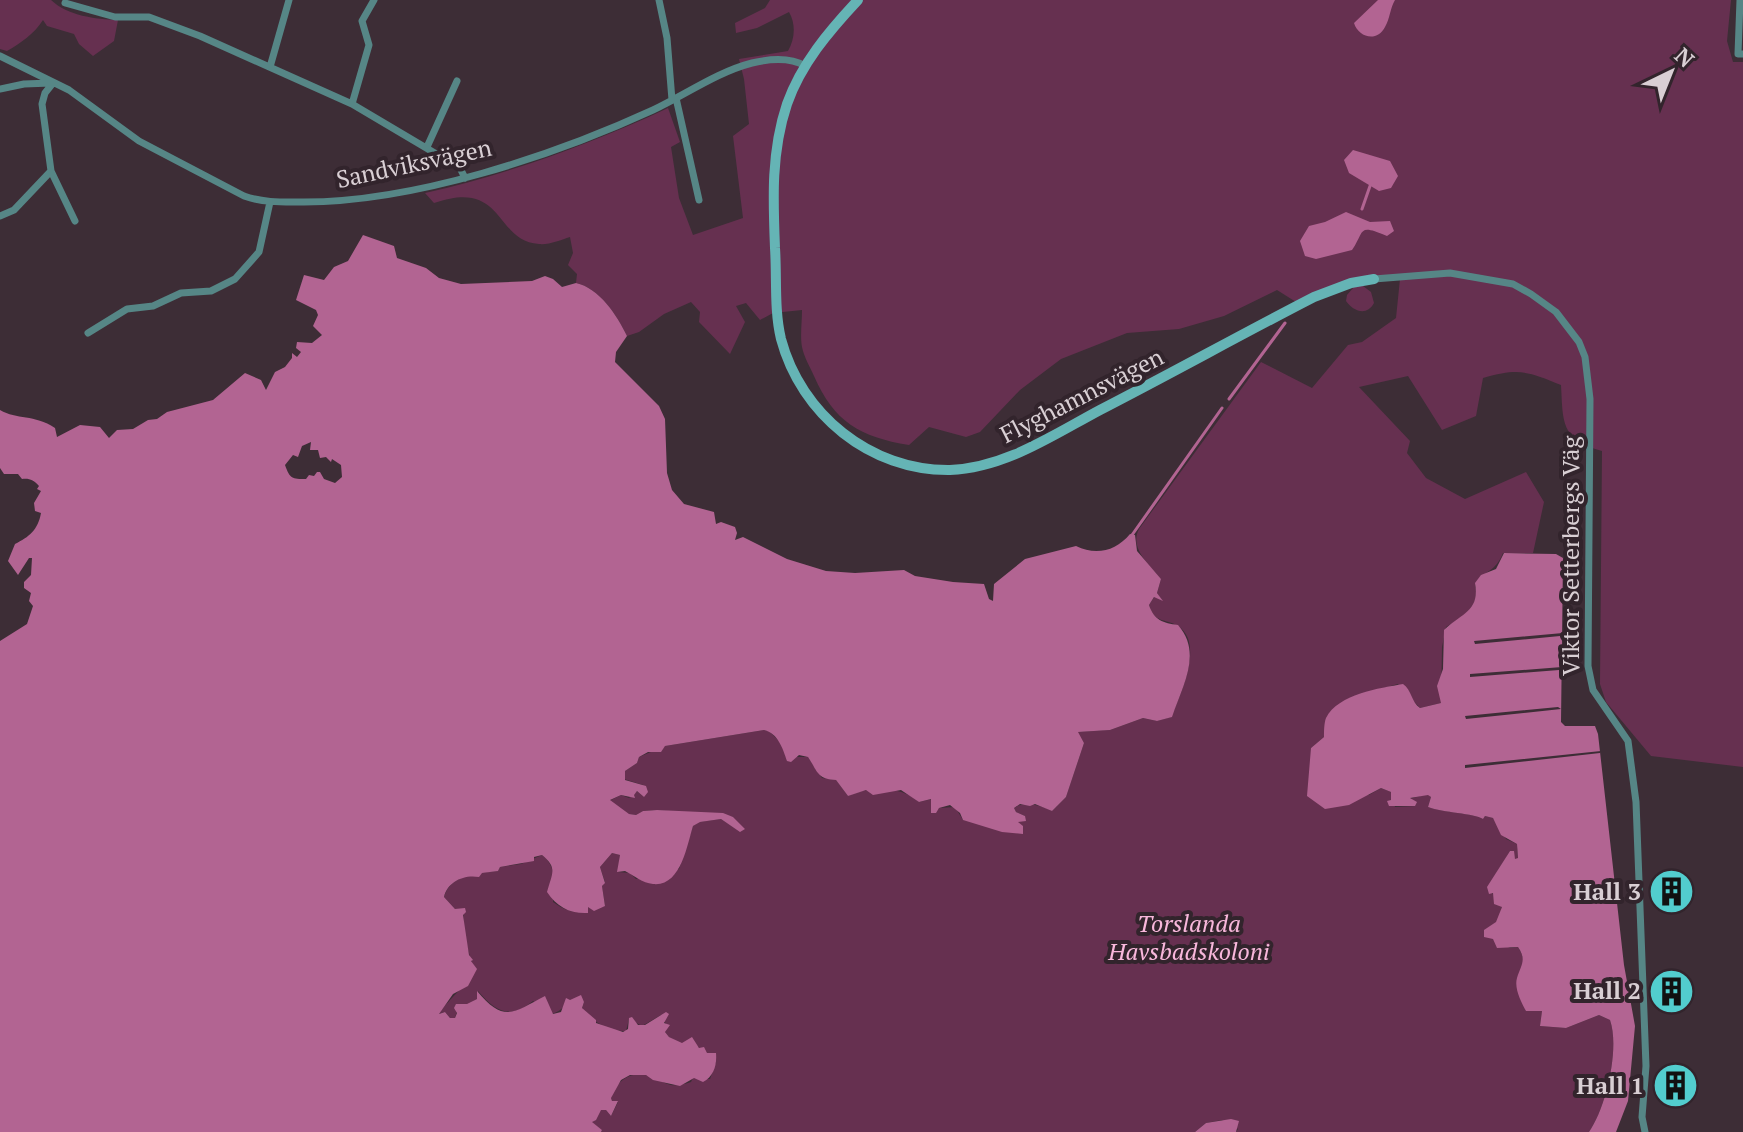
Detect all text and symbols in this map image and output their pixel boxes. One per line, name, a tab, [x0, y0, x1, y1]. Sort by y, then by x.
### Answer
north arrow	[1631, 32, 1711, 112]
text: N	[1669, 41, 1701, 74]
street label: Sandviksvägen	[333, 131, 494, 195]
street label: Flyghamnsvägen	[994, 340, 1169, 450]
street label: Viktor Setterbergs Väg	[1554, 436, 1586, 676]
building icon: Hall 3	[1648, 868, 1696, 916]
place label: Hall 3	[1573, 875, 1641, 907]
park label: Torslanda Havsbadskoloni	[1107, 907, 1270, 967]
building icon: Hall 2	[1648, 967, 1696, 1015]
place label: Hall 2	[1573, 974, 1641, 1006]
building icon: Hall 1	[1651, 1062, 1699, 1110]
place label: Hall 1	[1576, 1069, 1644, 1101]

